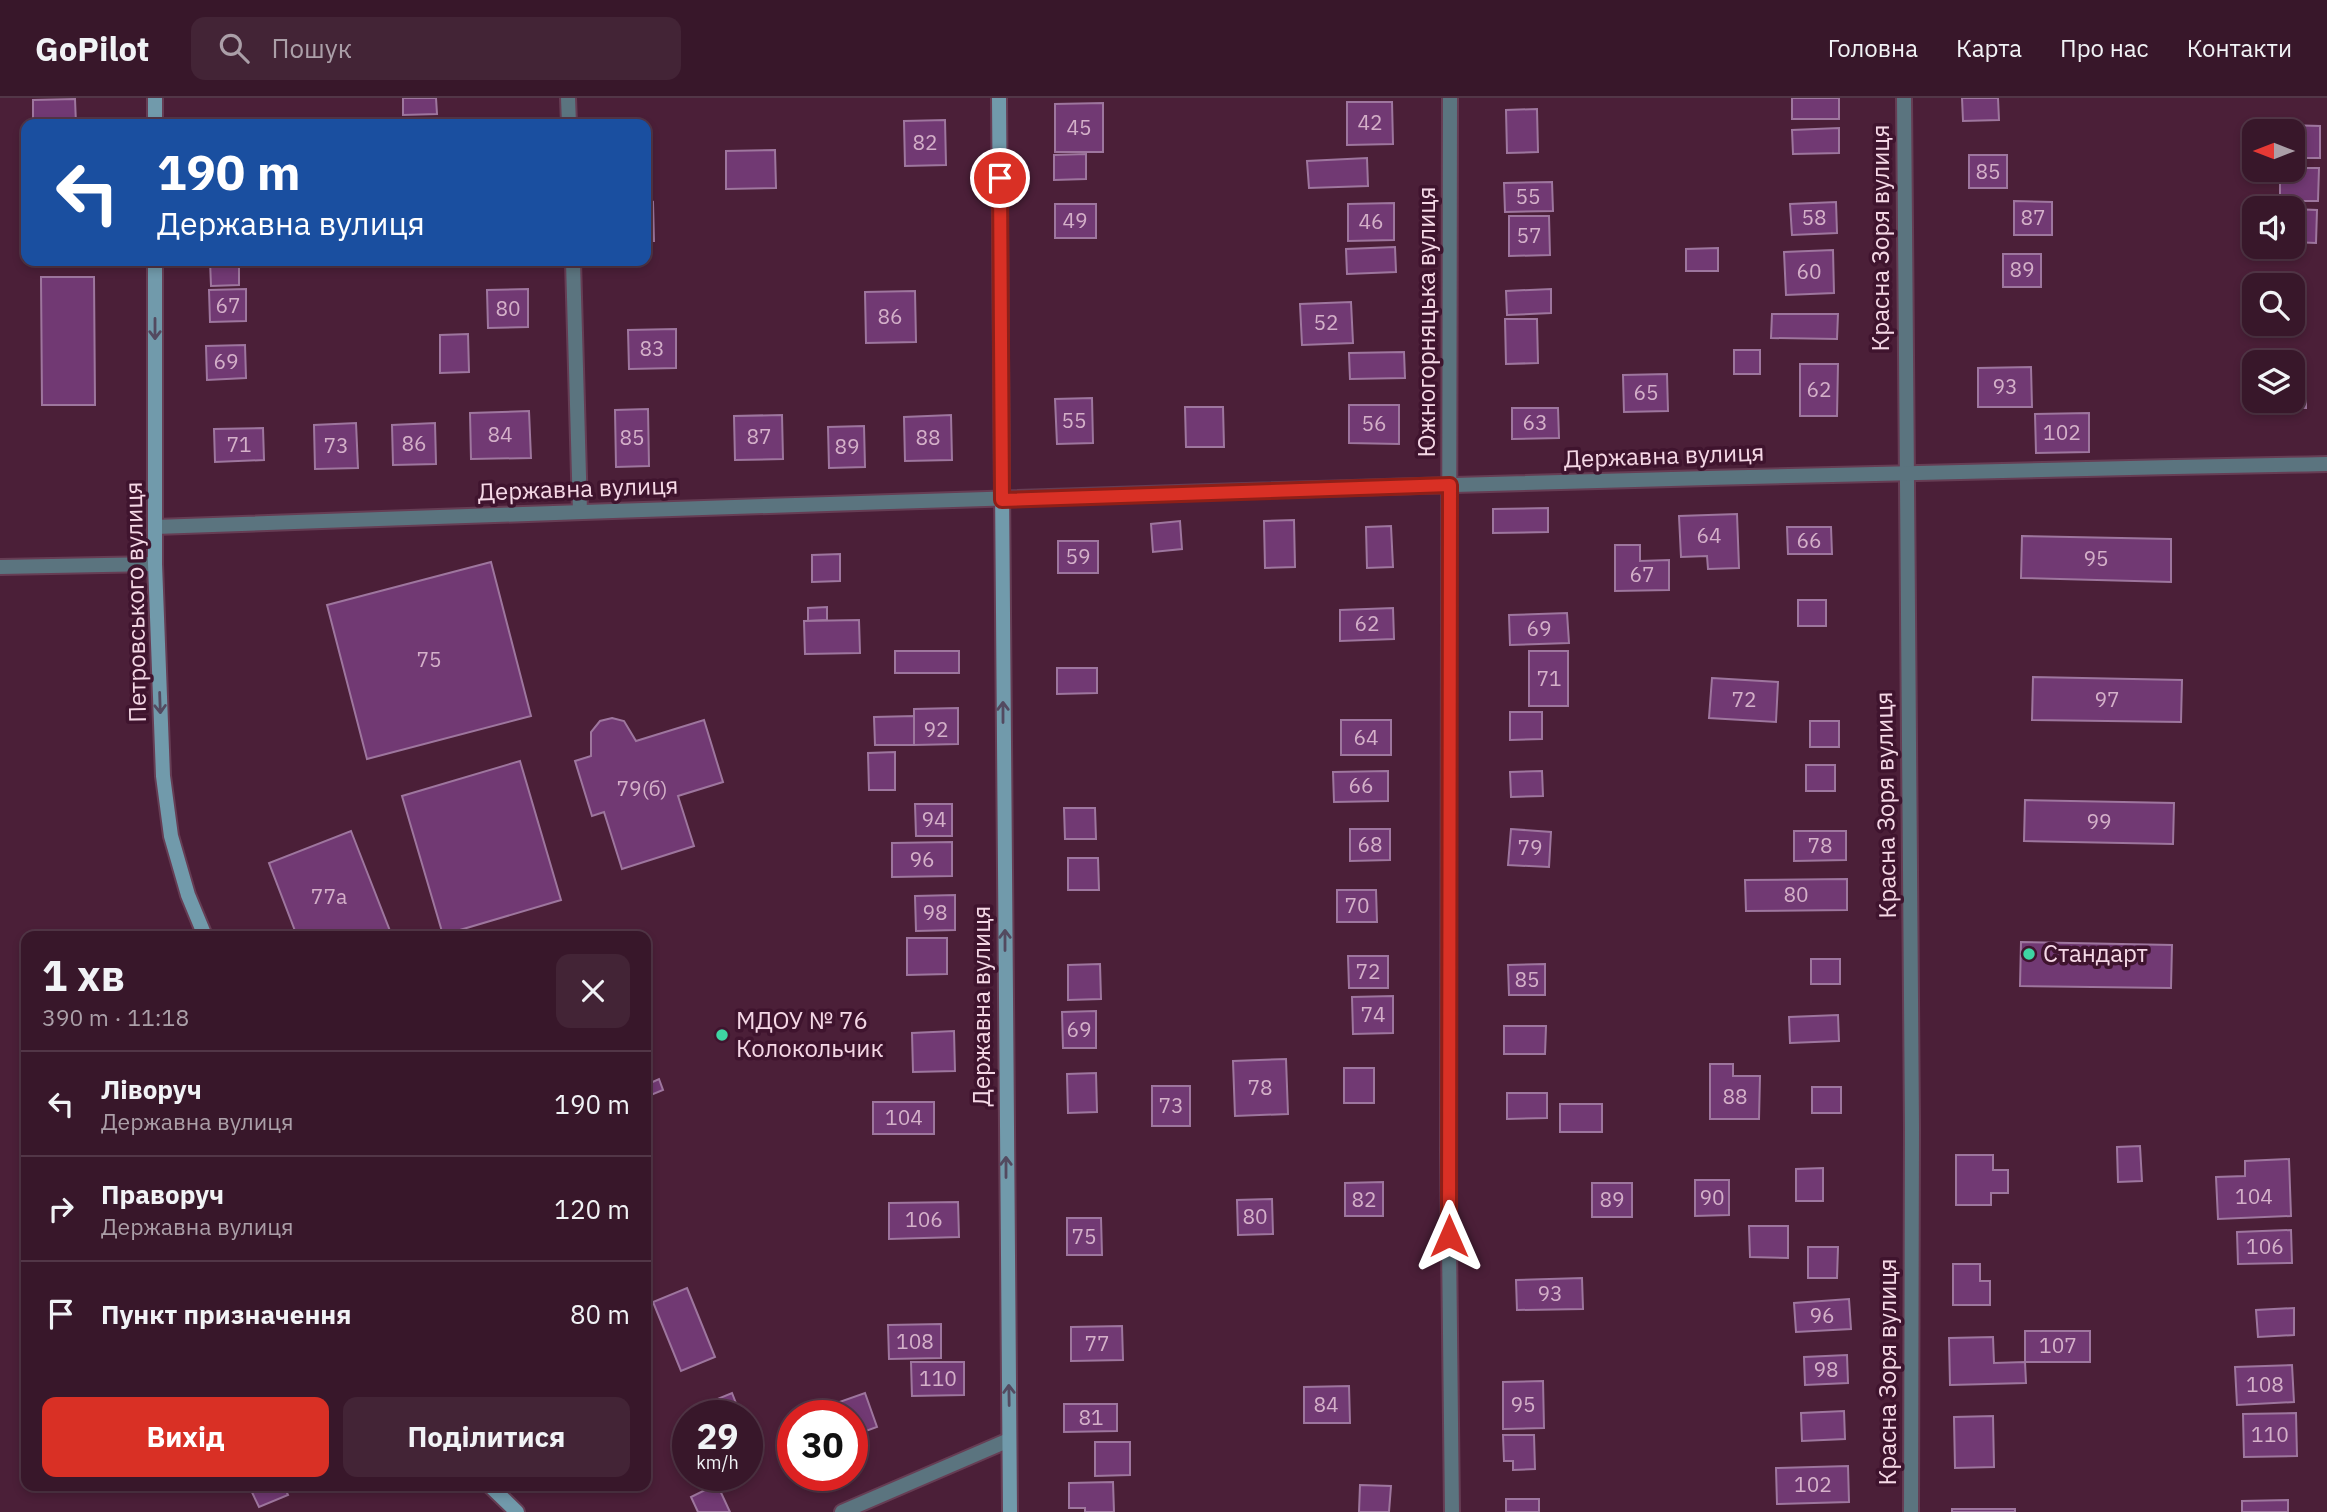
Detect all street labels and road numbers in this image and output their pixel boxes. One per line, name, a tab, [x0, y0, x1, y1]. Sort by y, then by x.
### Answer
street label: Красна Зоря вулиця	[1864, 124, 1896, 352]
street label: Южногорняцька вулиця	[1410, 186, 1442, 458]
street label: Державна вулиця	[1563, 436, 1765, 474]
street label: Державна вулиця	[477, 469, 679, 507]
street label: Петровського вулиця	[117, 481, 153, 723]
street label: Красна Зоря вулиця	[1867, 691, 1903, 919]
street label: Державна вулиця	[965, 906, 997, 1106]
street label: Красна Зоря вулиця	[1871, 1258, 1903, 1486]

